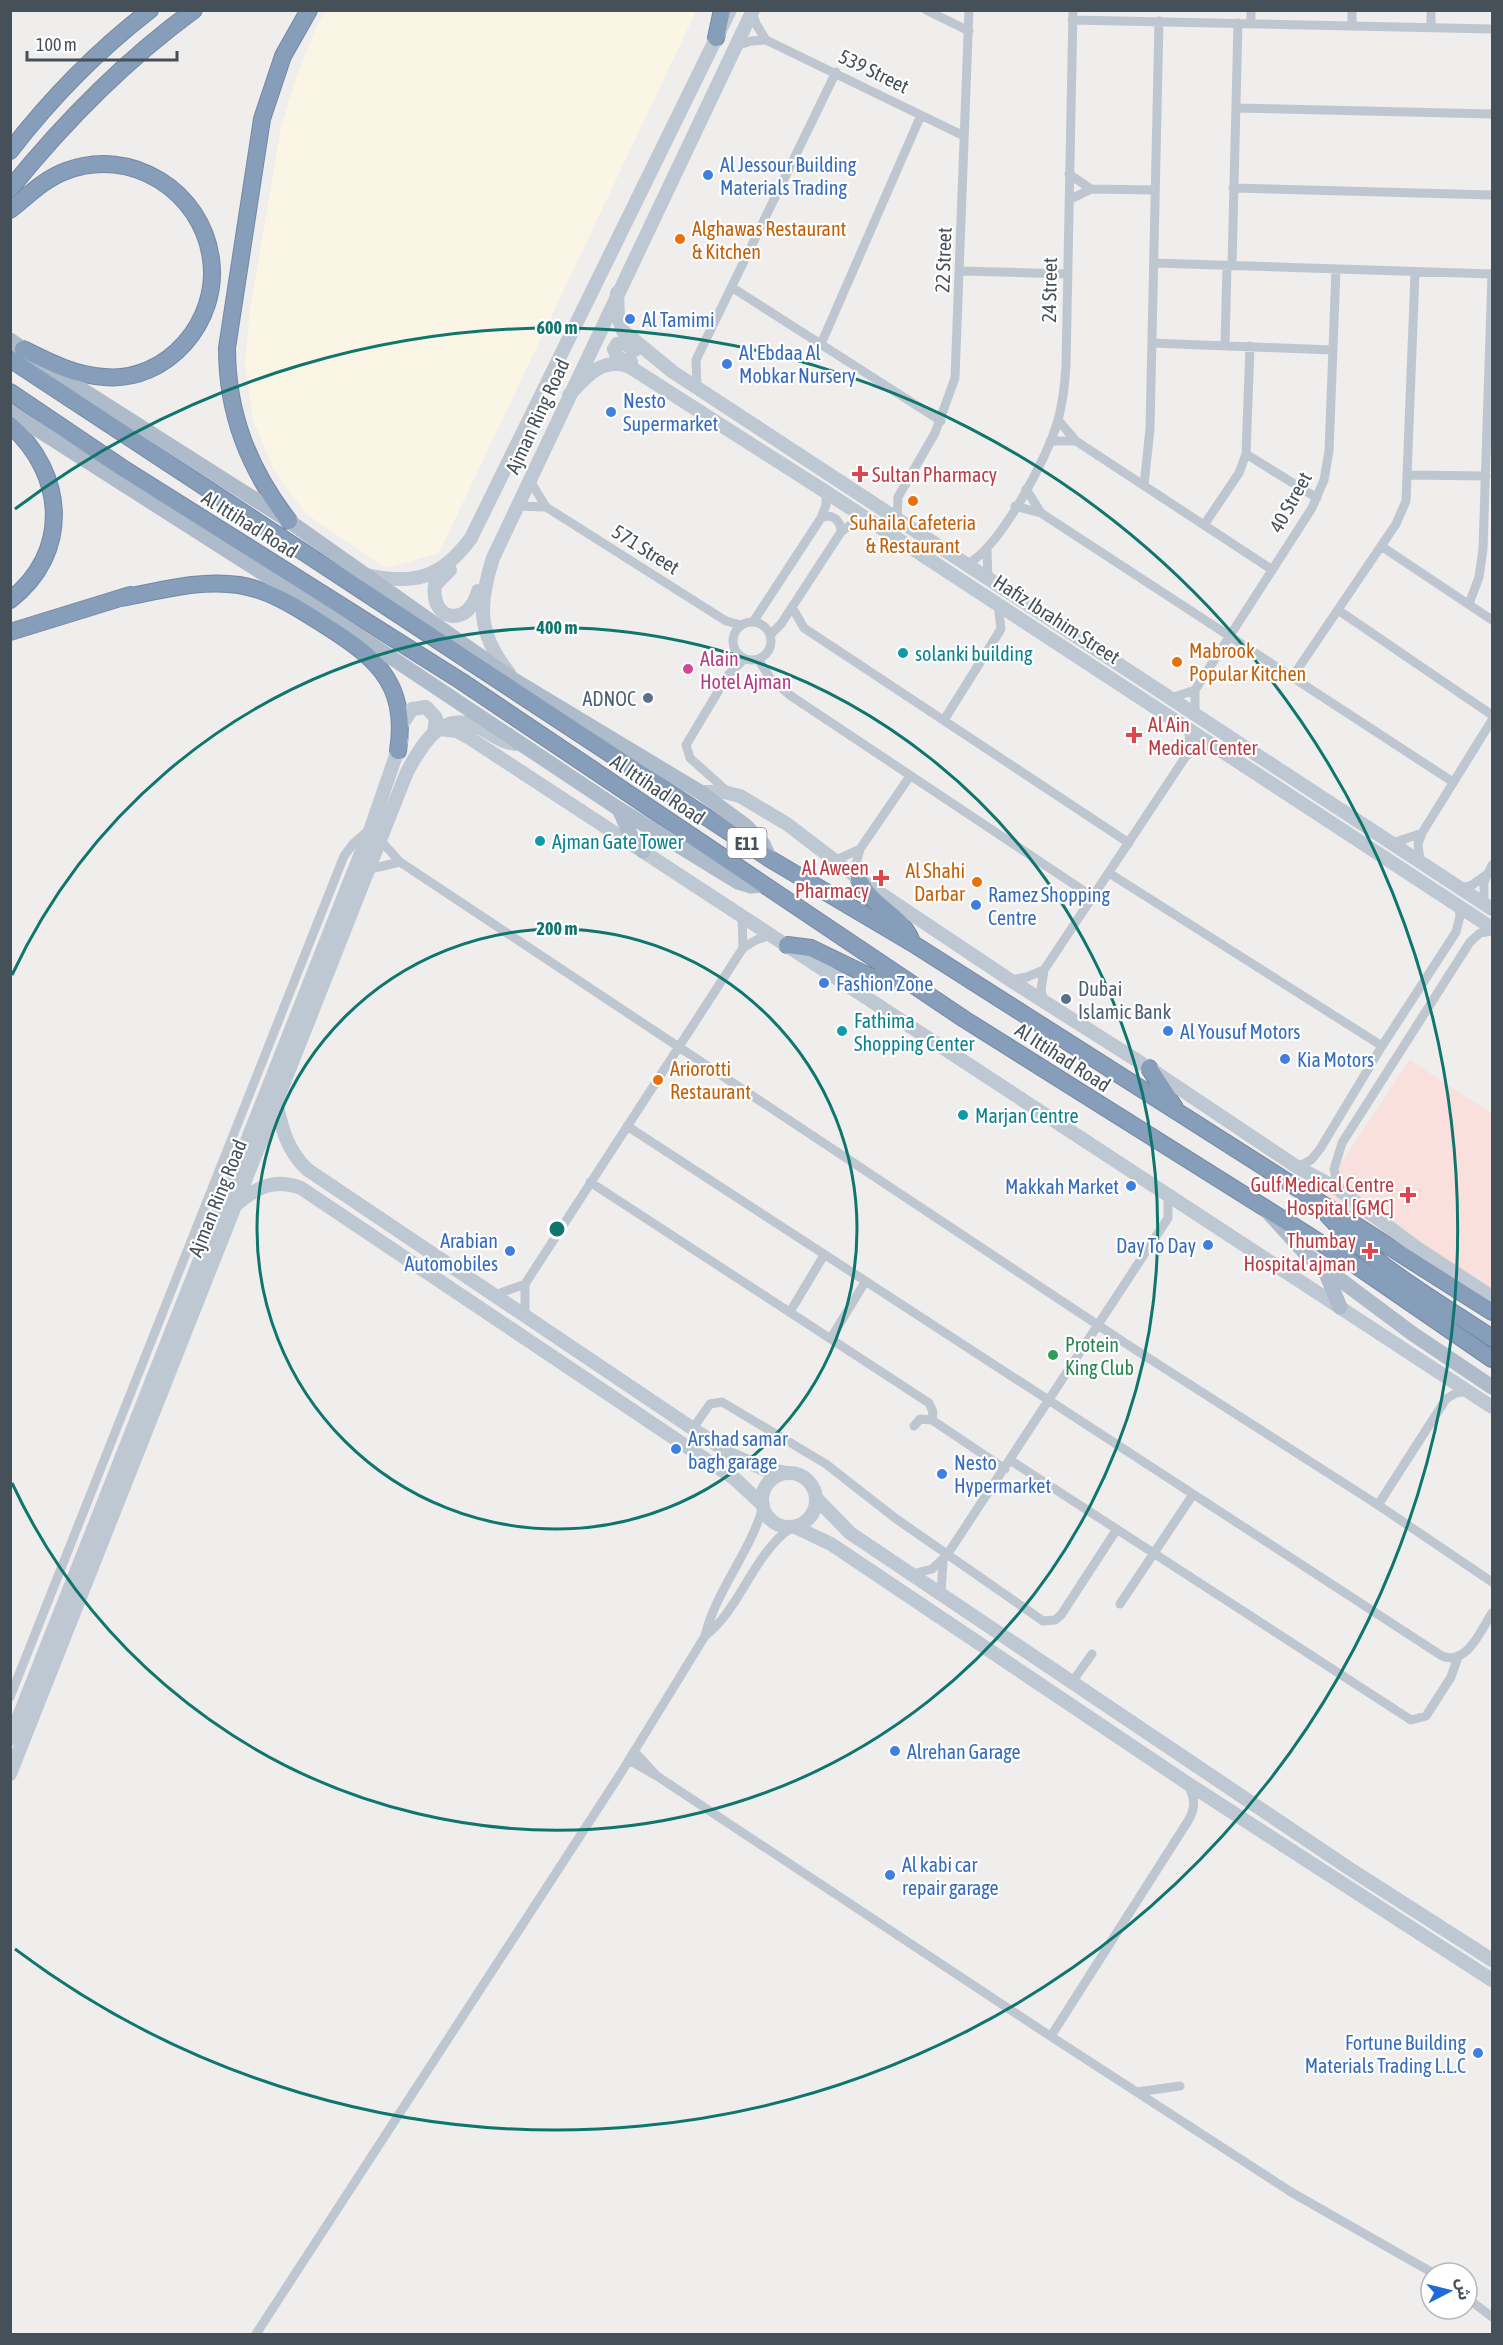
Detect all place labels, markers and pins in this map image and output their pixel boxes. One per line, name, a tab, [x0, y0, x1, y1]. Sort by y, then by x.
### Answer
place label: Al Jessour Building Materials Trading	[720, 153, 857, 199]
marker: Al Jessour Building Materials Trading	[701, 168, 715, 182]
place label: Alghawas Restaurant & Kitchen	[692, 217, 847, 263]
marker: Alghawas Restaurant & Kitchen	[673, 232, 687, 246]
place label: Al Tamimi	[642, 308, 715, 331]
marker: Al Tamimi	[623, 312, 637, 326]
place label: Al Ebdaa Al Mobkar Nursery	[739, 341, 856, 387]
marker: Al Ebdaa Al Mobkar Nursery	[720, 357, 734, 371]
place label: Nesto Supermarket	[623, 389, 719, 435]
marker: Nesto Supermarket	[604, 405, 618, 419]
place label: Sultan Pharmacy	[872, 463, 997, 486]
marker: Sultan Pharmacy	[853, 467, 867, 481]
marker: Suhaila Cafeteria & Restaurant	[906, 494, 920, 508]
place label: Suhaila Cafeteria & Restaurant	[850, 511, 976, 557]
place label: Mabrook Popular Kitchen	[1189, 639, 1306, 685]
place label: solanki building	[915, 642, 1033, 665]
marker: solanki building	[896, 646, 910, 660]
place label: Alain Hotel Ajman	[700, 647, 792, 693]
marker: Mabrook Popular Kitchen	[1170, 655, 1184, 669]
marker: Alain Hotel Ajman	[681, 662, 695, 676]
place label: ADNOC	[583, 687, 636, 710]
marker: ADNOC	[641, 691, 655, 705]
place label: Al Ain Medical Center	[1148, 713, 1259, 759]
marker: Al Ain Medical Center	[1125, 726, 1143, 744]
place label: Ajman Gate Tower	[552, 830, 684, 853]
marker: Ajman Gate Tower	[533, 834, 547, 848]
place label: Al Aween Pharmacy	[795, 856, 869, 902]
place label: Al Shahi Darbar	[905, 859, 966, 905]
marker: Al Aween Pharmacy	[874, 871, 888, 885]
marker: Al Shahi Darbar	[970, 875, 984, 889]
place label: Ramez Shopping Centre	[988, 883, 1110, 929]
marker: Ramez Shopping Centre	[969, 898, 983, 912]
place label: Fashion Zone	[836, 972, 933, 995]
marker: Fashion Zone	[817, 976, 831, 990]
place label: Dubai Islamic Bank	[1078, 977, 1171, 1023]
marker: Dubai Islamic Bank	[1059, 992, 1073, 1006]
place label: Fathima Shopping Center	[854, 1009, 976, 1055]
place label: Al Yousuf Motors	[1180, 1020, 1300, 1043]
marker: Fathima Shopping Center	[835, 1024, 849, 1038]
marker: Al Yousuf Motors	[1161, 1024, 1175, 1038]
place label: Kia Motors	[1297, 1048, 1374, 1071]
marker: Kia Motors	[1278, 1052, 1292, 1066]
place label: Ariorotti Restaurant	[670, 1057, 751, 1103]
marker: Ariorotti Restaurant	[651, 1073, 665, 1087]
place label: Marjan Centre	[975, 1104, 1078, 1127]
marker: Marjan Centre	[956, 1108, 970, 1122]
place label: Gulf Medical Centre Hospital [GMC]	[1250, 1173, 1394, 1219]
place label: Makkah Market	[1005, 1175, 1119, 1198]
marker: Makkah Market	[1124, 1179, 1138, 1193]
marker: Gulf Medical Centre Hospital [GMC]	[1399, 1186, 1417, 1204]
centre of rings	[547, 1219, 567, 1239]
place label: Arabian Automobiles	[404, 1229, 498, 1275]
place label: Thumbay Hospital ajman	[1243, 1229, 1356, 1275]
place label: Day To Day	[1116, 1234, 1196, 1257]
marker: Day To Day	[1201, 1238, 1215, 1252]
marker: Thumbay Hospital ajman	[1361, 1242, 1379, 1260]
marker: Arabian Automobiles	[503, 1244, 517, 1258]
place label: Protein King Club	[1065, 1333, 1134, 1379]
marker: Protein King Club	[1046, 1348, 1060, 1362]
place label: Arshad samar bagh garage	[688, 1427, 789, 1473]
marker: Arshad samar bagh garage	[669, 1442, 683, 1456]
place label: Nesto Hypermarket	[954, 1451, 1051, 1497]
marker: Nesto Hypermarket	[935, 1467, 949, 1481]
place label: Alrehan Garage	[907, 1740, 1021, 1763]
marker: Alrehan Garage	[888, 1744, 902, 1758]
place label: Al kabi car repair garage	[902, 1853, 999, 1899]
marker: Al kabi car repair garage	[883, 1868, 897, 1882]
place label: Fortune Building Materials Trading L.L.C	[1305, 2031, 1466, 2077]
marker: Fortune Building Materials Trading L.L.C	[1471, 2046, 1485, 2060]

